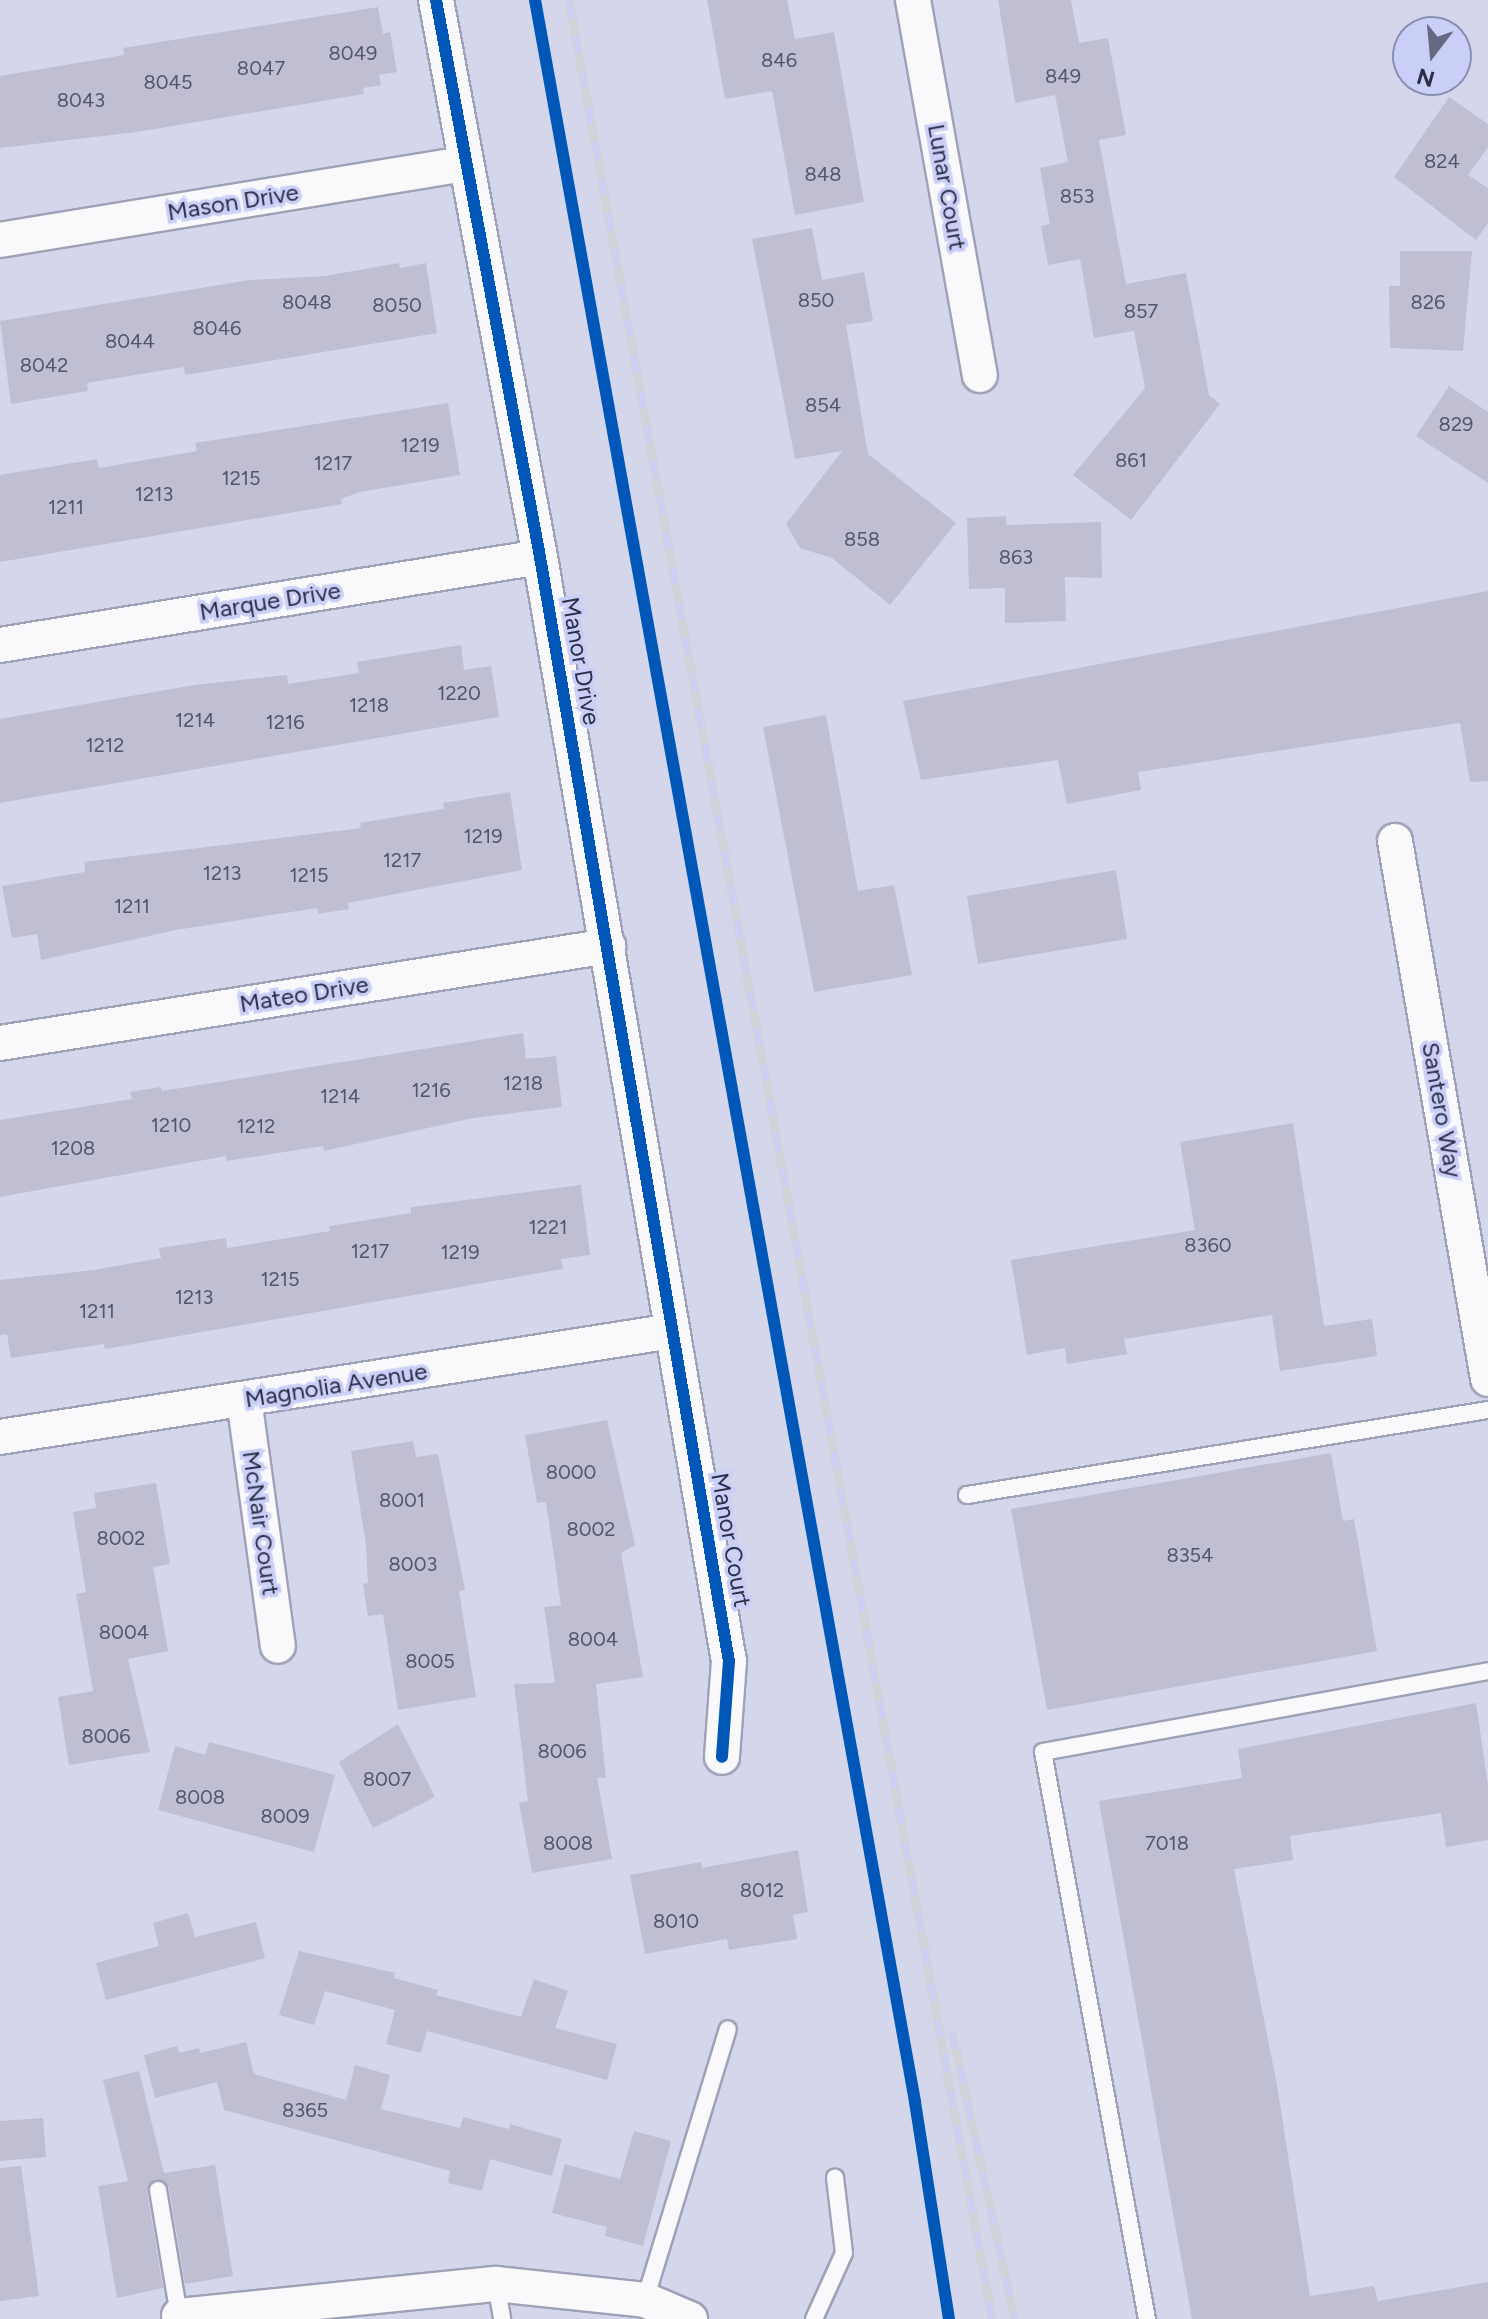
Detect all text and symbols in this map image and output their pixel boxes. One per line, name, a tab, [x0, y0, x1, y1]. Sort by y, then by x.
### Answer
north arrow	[1392, 16, 1472, 96]
house number: 8049	[329, 41, 377, 65]
house number: 846	[761, 48, 797, 72]
house number: 8047	[237, 56, 285, 80]
text: N	[1414, 62, 1438, 93]
house number: 849	[1045, 64, 1081, 88]
house number: 8045	[143, 70, 193, 94]
house number: 8043	[57, 88, 105, 112]
street label: Lunar Court	[922, 122, 972, 252]
house number: 824	[1424, 149, 1460, 173]
house number: 848	[805, 162, 841, 186]
street label: Mason Drive	[165, 177, 301, 227]
house number: 853	[1060, 184, 1094, 208]
house number: 850	[798, 288, 834, 312]
house number: 8048	[282, 290, 332, 314]
house number: 826	[1411, 290, 1445, 314]
house number: 8050	[372, 293, 422, 317]
house number: 857	[1124, 299, 1158, 323]
house number: 8046	[193, 316, 241, 340]
house number: 8044	[105, 329, 155, 353]
house number: 8042	[20, 353, 68, 377]
house number: 854	[805, 393, 841, 417]
house number: 829	[1439, 412, 1473, 436]
house number: 1219	[400, 433, 440, 457]
house number: 861	[1115, 448, 1147, 472]
house number: 1217	[314, 451, 352, 475]
house number: 1215	[221, 466, 261, 490]
house number: 1213	[135, 482, 173, 506]
house number: 1211	[48, 495, 84, 519]
house number: 858	[844, 527, 880, 551]
house number: 863	[999, 545, 1033, 569]
street label: Marque Drive	[197, 576, 343, 626]
street label: Manor Drive	[556, 595, 606, 727]
house number: 1220	[437, 681, 481, 705]
house number: 1218	[349, 693, 389, 717]
house number: 1214	[175, 708, 215, 732]
house number: 1216	[265, 710, 305, 734]
house number: 1212	[86, 733, 124, 757]
house number: 1219	[463, 824, 503, 848]
house number: 1217	[383, 848, 421, 872]
house number: 1213	[203, 861, 241, 885]
house number: 1215	[289, 863, 329, 887]
house number: 1211	[114, 894, 150, 918]
street label: Mateo Drive	[238, 970, 370, 1018]
street label: Santero Way	[1416, 1040, 1468, 1180]
house number: 1218	[503, 1071, 543, 1095]
house number: 1216	[411, 1078, 451, 1102]
house number: 1214	[320, 1084, 360, 1108]
house number: 1210	[151, 1113, 191, 1137]
house number: 1212	[237, 1114, 275, 1138]
house number: 1208	[51, 1136, 95, 1160]
house number: 1221	[529, 1215, 567, 1239]
house number: 8360	[1184, 1233, 1232, 1257]
house number: 1217	[351, 1239, 389, 1263]
house number: 1219	[440, 1240, 480, 1264]
house number: 1215	[260, 1267, 300, 1291]
house number: 1213	[175, 1285, 213, 1309]
house number: 1211	[79, 1299, 115, 1323]
street label: Magnolia Avenue	[243, 1356, 429, 1414]
street label: McNair Court	[237, 1449, 285, 1597]
house number: 8000	[546, 1460, 596, 1484]
street label: Manor Court	[705, 1471, 757, 1609]
house number: 8001	[379, 1488, 425, 1512]
house number: 8002	[566, 1517, 616, 1541]
house number: 8002	[96, 1526, 146, 1550]
house number: 8354	[1166, 1543, 1214, 1567]
house number: 8003	[389, 1552, 437, 1576]
house number: 8004	[99, 1620, 149, 1644]
house number: 8004	[568, 1627, 618, 1651]
house number: 8005	[405, 1649, 455, 1673]
house number: 8006	[81, 1724, 131, 1748]
house number: 8006	[537, 1739, 587, 1763]
house number: 8007	[363, 1767, 411, 1791]
house number: 8008	[175, 1785, 225, 1809]
house number: 8009	[260, 1804, 310, 1828]
house number: 8008	[543, 1831, 593, 1855]
house number: 7018	[1145, 1831, 1189, 1855]
house number: 8012	[740, 1878, 784, 1902]
house number: 8010	[653, 1909, 699, 1933]
house number: 8365	[282, 2098, 328, 2122]

